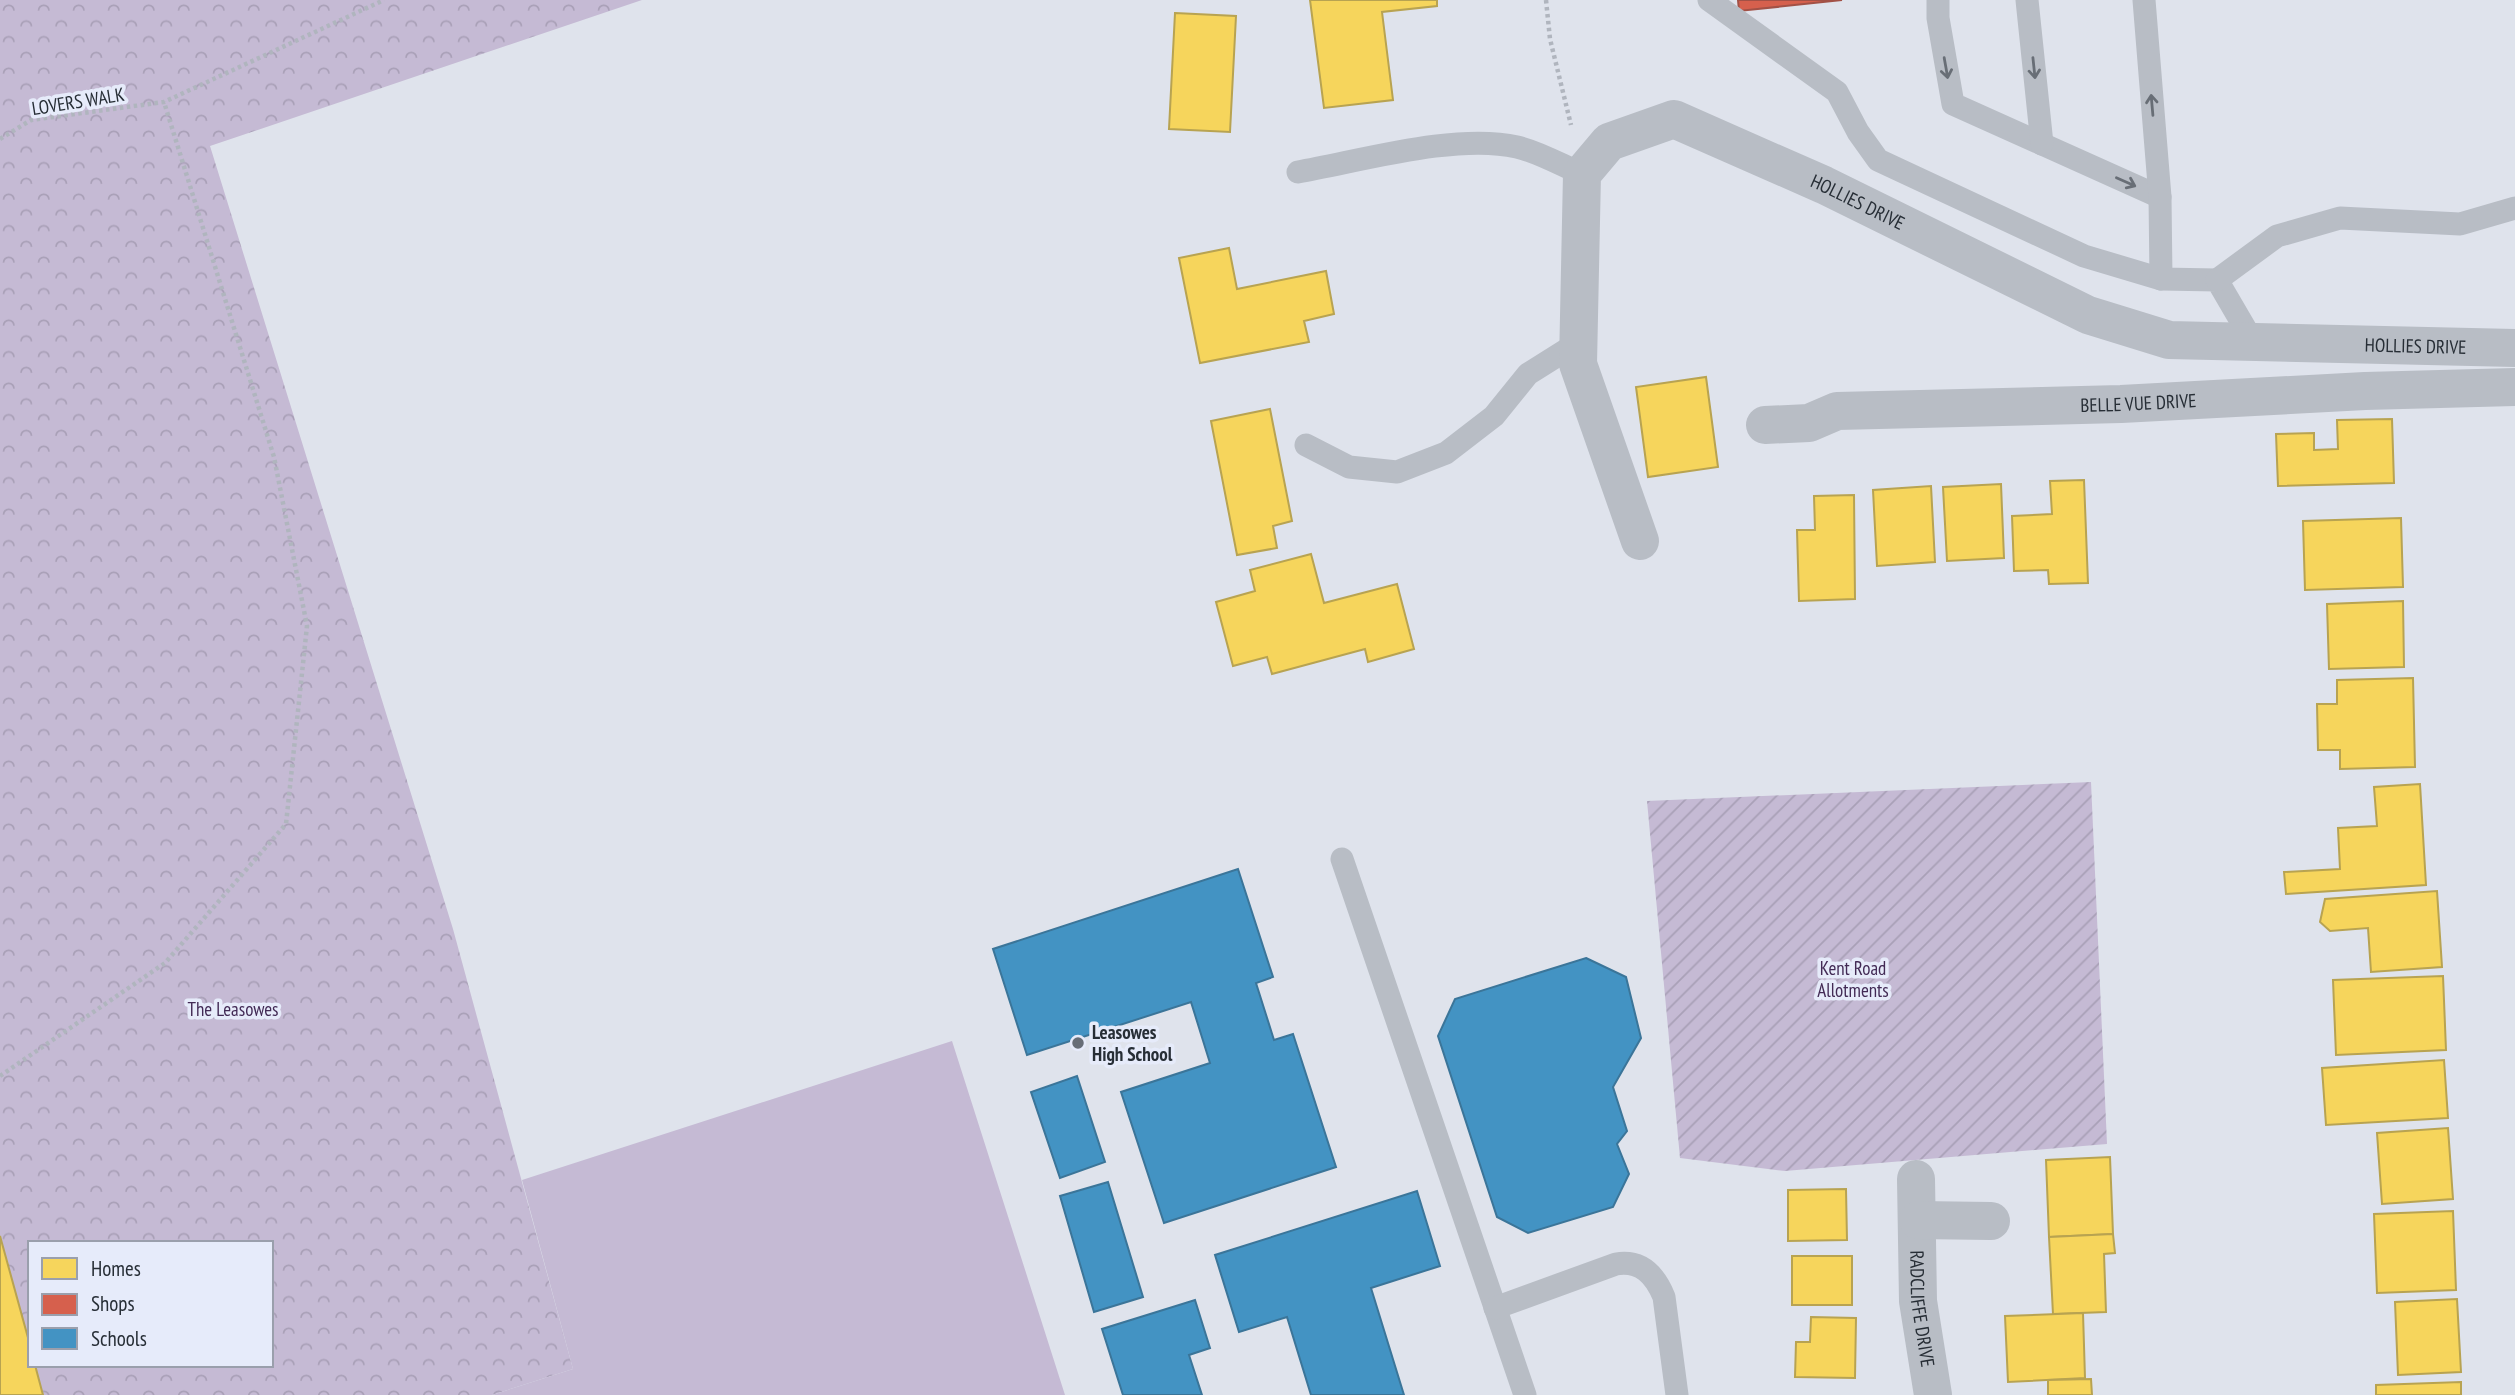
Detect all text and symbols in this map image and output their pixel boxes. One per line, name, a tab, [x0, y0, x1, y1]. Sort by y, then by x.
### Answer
one-way arrow	[1940, 56, 1954, 78]
one-way arrow	[2028, 56, 2041, 79]
street label: LOVERS WALK	[30, 82, 126, 120]
one-way arrow	[2145, 94, 2158, 117]
street label: HOLLIES DRIVE	[1807, 169, 1909, 235]
one-way arrow	[2115, 176, 2136, 189]
street label: HOLLIES DRIVE	[2365, 333, 2467, 359]
street label: BELLE VUE DRIVE	[2080, 388, 2197, 417]
park label: Kent Road Allotments	[1817, 956, 1889, 1002]
park label: The Leasowes	[188, 997, 279, 1021]
place label: Leasowes High School	[1092, 1020, 1173, 1066]
marker: Leasowes High School	[1070, 1035, 1086, 1051]
legend	[28, 1241, 273, 1367]
street label: RADCLIFFE DRIVE	[1905, 1250, 1940, 1369]
text: Homes	[91, 1255, 141, 1282]
text: Shops	[91, 1290, 135, 1317]
text: Schools	[91, 1325, 147, 1352]

